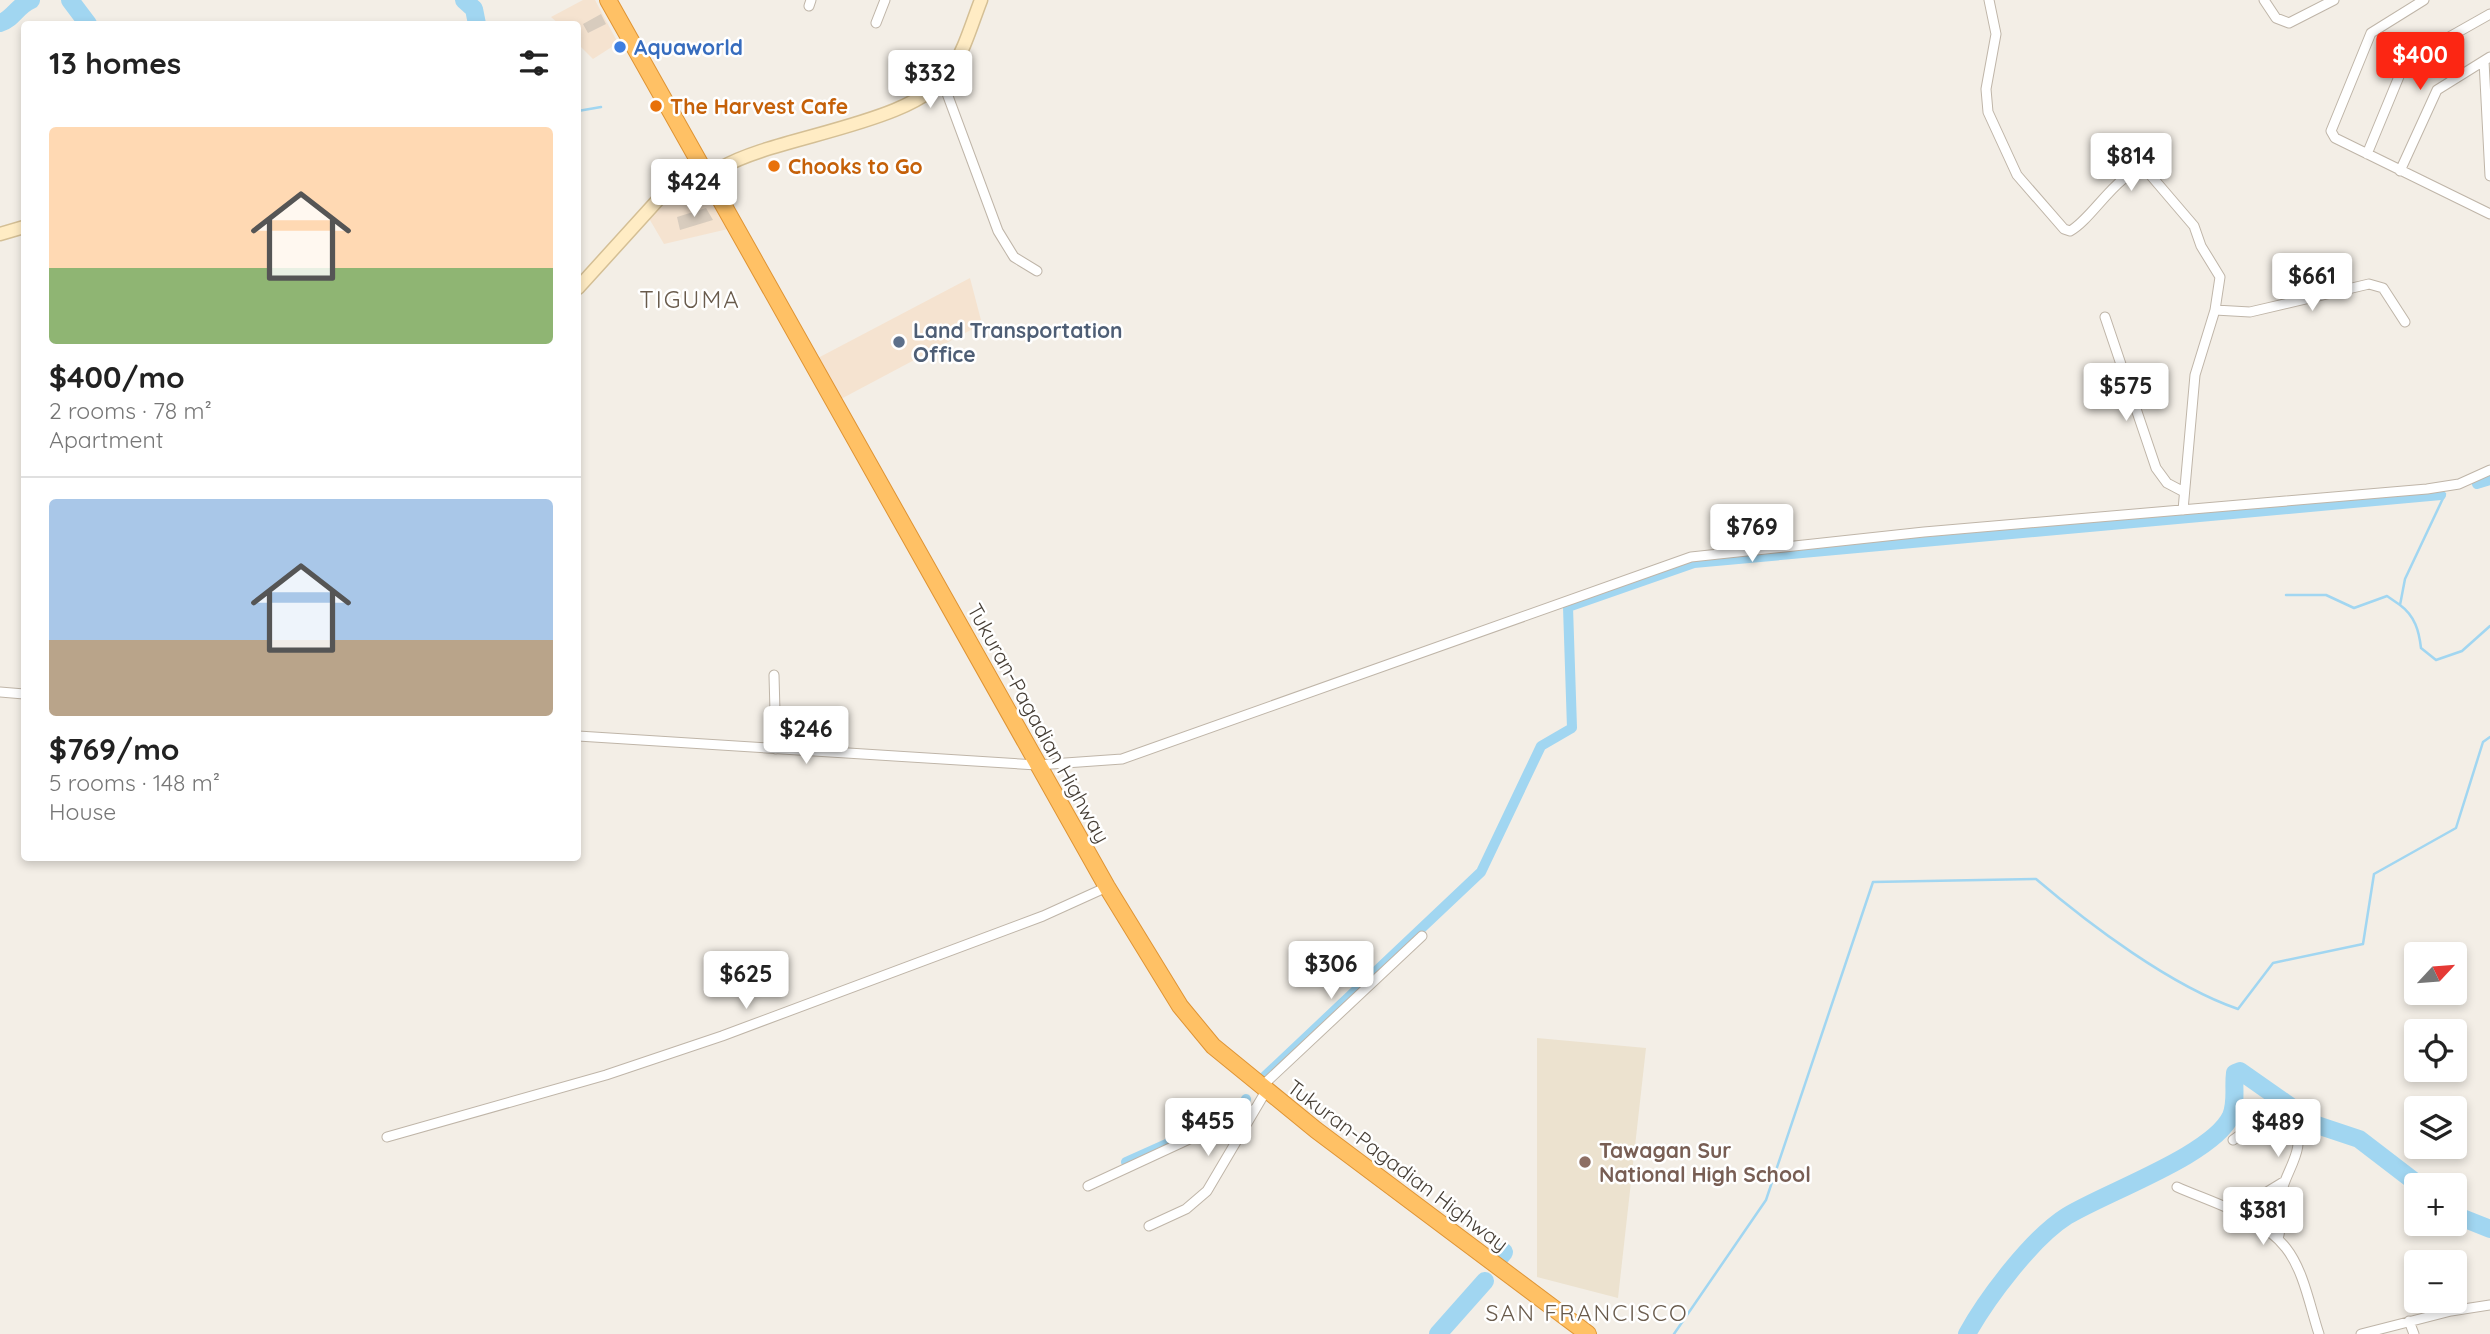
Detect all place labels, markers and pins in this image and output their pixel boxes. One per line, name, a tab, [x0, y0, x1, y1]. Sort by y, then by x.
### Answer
pin: $400	[2379, 32, 2461, 92]
place label: Aquaworld	[634, 34, 743, 60]
marker: Aquaworld	[612, 39, 628, 55]
pin: $332	[889, 50, 971, 110]
place label: The Harvest Cafe	[670, 93, 848, 119]
marker: The Harvest Cafe	[648, 98, 664, 114]
pin: $814	[2090, 134, 2172, 193]
place label: Chooks to Go	[788, 153, 923, 179]
marker: Chooks to Go	[766, 158, 782, 174]
pin: $424	[653, 160, 735, 219]
pin: $661	[2271, 254, 2353, 313]
place label: Land Transportation Office	[913, 317, 1123, 367]
marker: Land Transportation Office	[891, 334, 907, 350]
pin: $575	[2085, 364, 2167, 423]
pin: $769	[1711, 504, 1793, 564]
pin: $246	[765, 706, 847, 766]
pin: $306	[1290, 942, 1372, 1001]
pin: $625	[705, 951, 787, 1011]
pin: $455	[1167, 1098, 1249, 1158]
pin: $489	[2237, 1100, 2319, 1159]
place label: Tawagan Sur National High School	[1599, 1137, 1811, 1187]
marker: Tawagan Sur National High School	[1577, 1154, 1593, 1170]
pin: $381	[2222, 1188, 2304, 1247]

